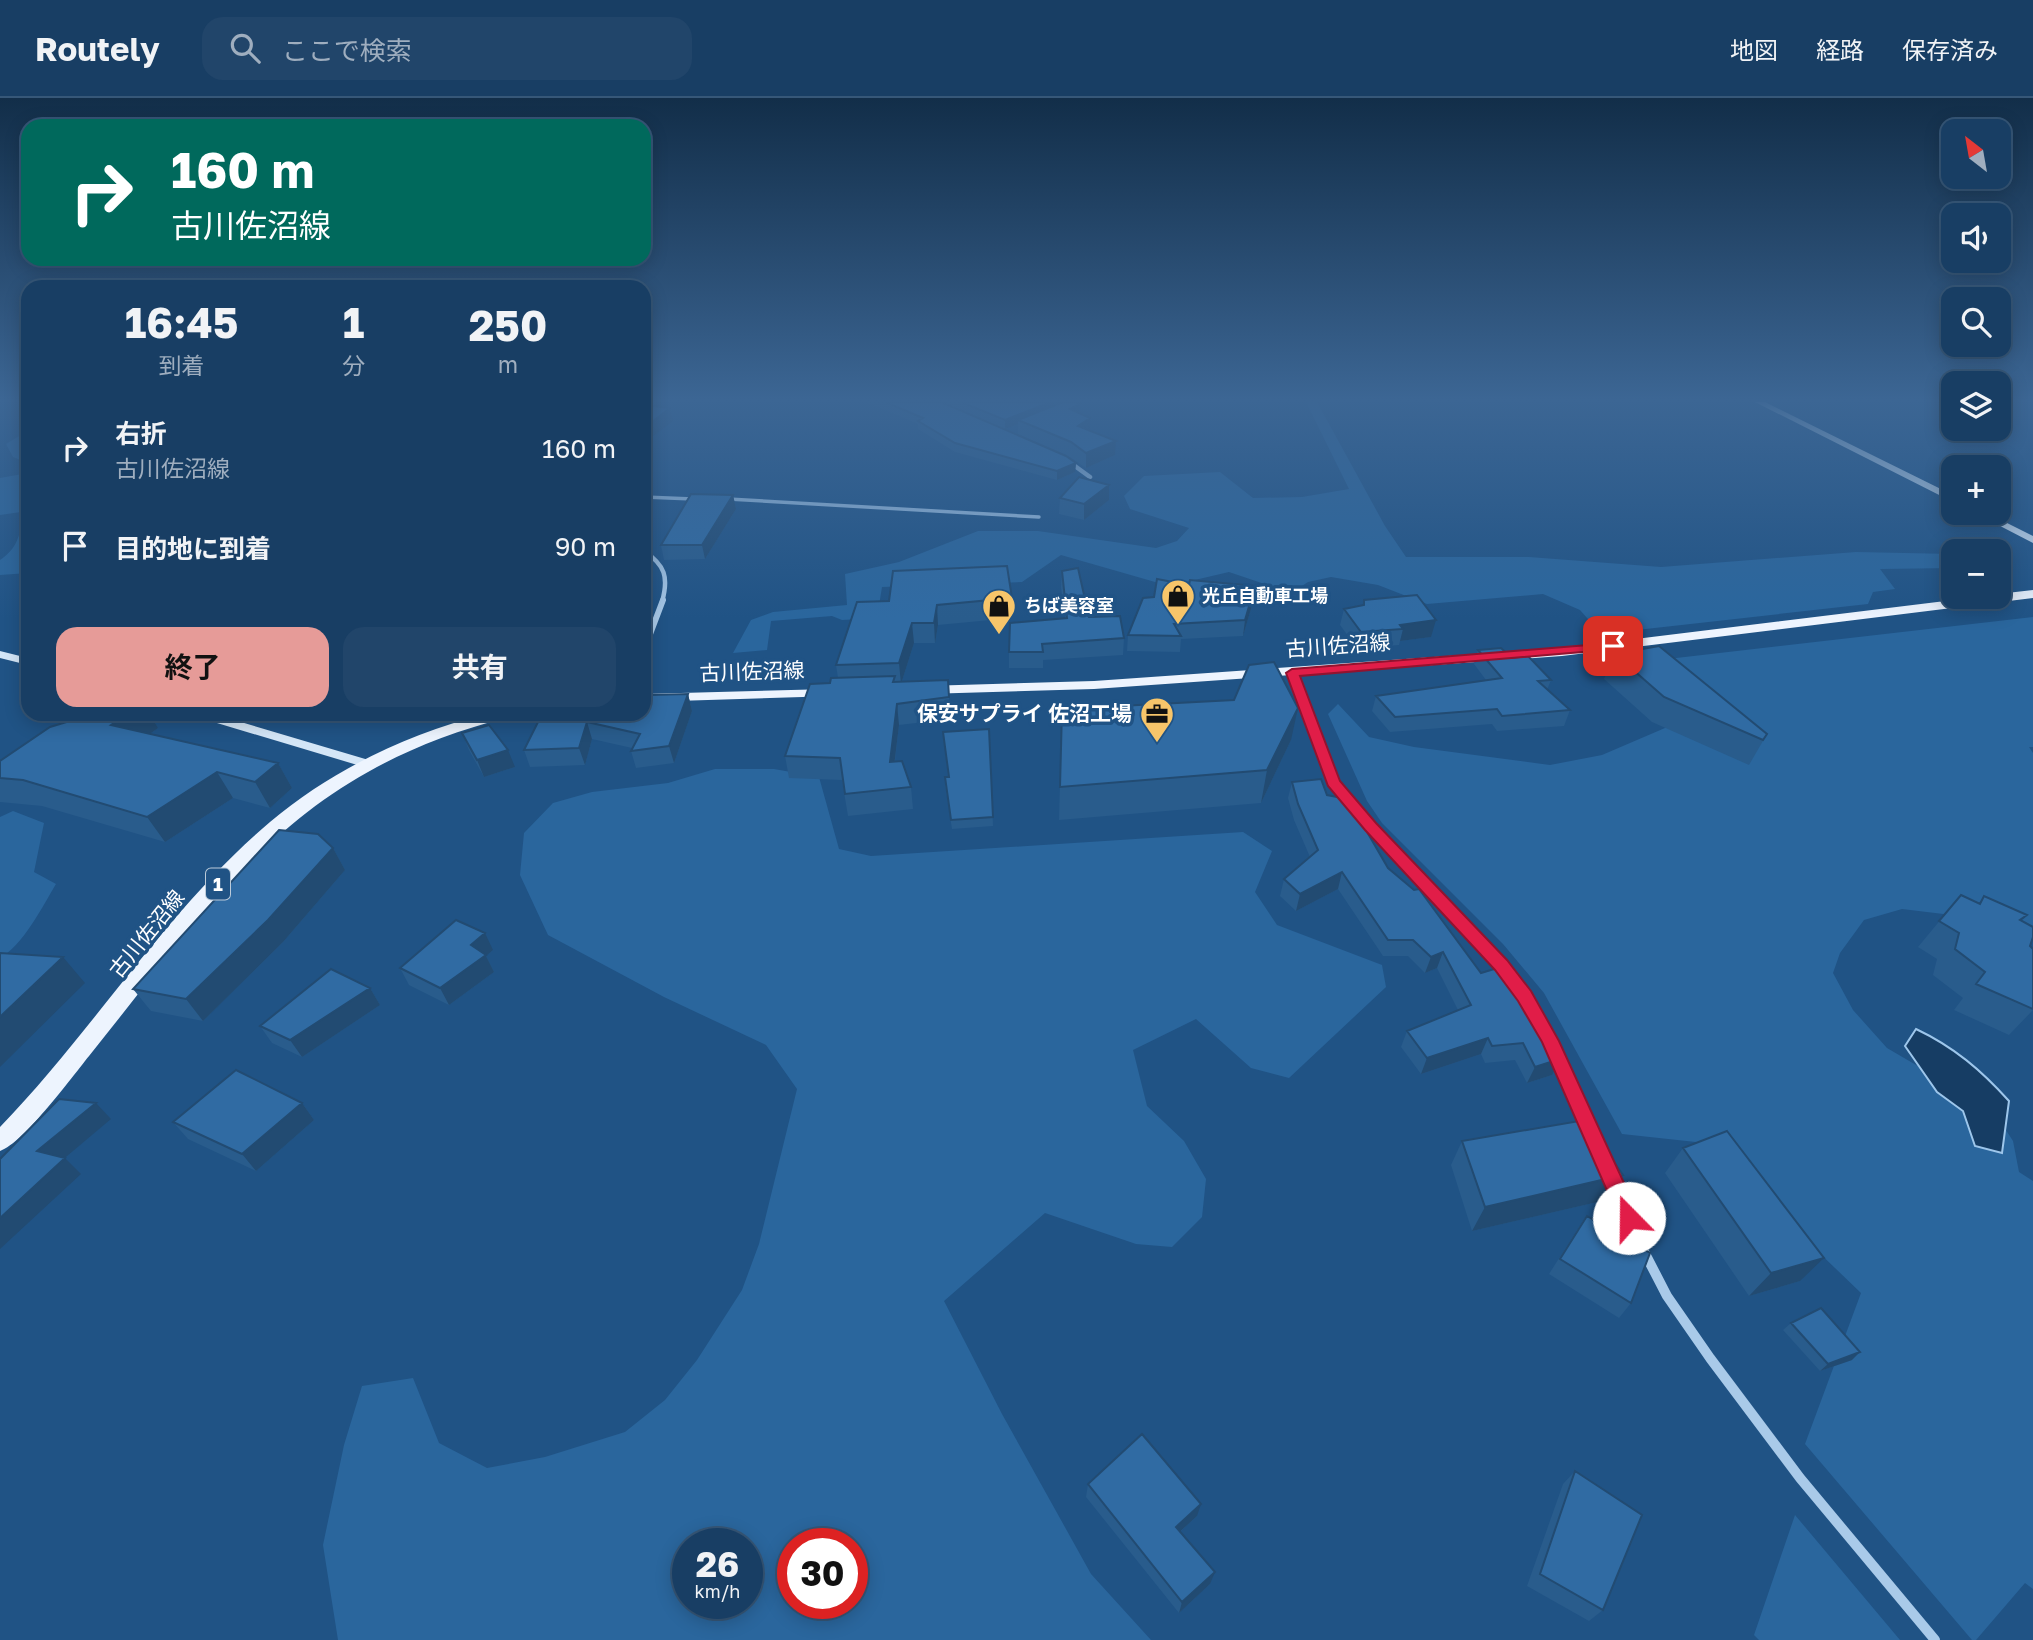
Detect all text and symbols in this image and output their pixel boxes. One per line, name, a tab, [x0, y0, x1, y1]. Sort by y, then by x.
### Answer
search box	[202, 17, 692, 80]
text: Routely	[35, 29, 160, 68]
icon: search	[226, 29, 264, 67]
text: ここで検索	[282, 35, 412, 66]
text: 地図	[1730, 35, 1778, 64]
text: 経路	[1816, 35, 1864, 64]
text: 保存済み	[1902, 35, 1998, 64]
north arrow	[1941, 119, 2011, 189]
map controls	[1941, 119, 2011, 609]
text: 160 m	[171, 140, 314, 199]
icon: right	[56, 147, 147, 238]
button: sound	[1941, 203, 2011, 273]
text: 古川佐沼線	[171, 206, 331, 244]
button: search	[1941, 287, 2011, 357]
text: 16:45	[125, 297, 238, 347]
text: 1	[343, 297, 364, 347]
text: 250	[469, 300, 547, 350]
text: m	[498, 350, 518, 378]
text: 到着	[159, 351, 205, 379]
text: 分	[342, 351, 365, 379]
button: layers	[1941, 371, 2011, 441]
text: 右折	[115, 418, 167, 449]
icon: right	[56, 429, 94, 467]
text: 160 m	[542, 433, 616, 464]
text: 古川佐沼線	[115, 454, 230, 482]
button: +	[1941, 455, 2011, 525]
icon: arrive	[56, 527, 94, 565]
text: 90 m	[555, 531, 616, 562]
text: 目的地に到着	[115, 533, 271, 564]
button: −	[1941, 539, 2011, 609]
shop icon: 光丘自動車工場	[1159, 577, 1197, 626]
place label: 光丘自動車工場	[1202, 584, 1328, 606]
shop icon: ちば美容室	[980, 587, 1018, 636]
place label: ちば美容室	[1024, 594, 1114, 616]
pin	[1583, 616, 1643, 676]
button: 終了	[56, 627, 329, 707]
button: 共有	[343, 627, 616, 707]
icon: arrive	[1594, 627, 1632, 665]
street label: 古川佐沼線	[1285, 628, 1391, 662]
street label: 古川佐沼線	[699, 656, 805, 686]
office icon: 保安サプライ 佐沼工場	[1138, 695, 1176, 744]
place label: 保安サプライ 佐沼工場	[917, 700, 1132, 726]
road number: 1	[206, 869, 230, 900]
street label: 古川佐沼線	[103, 884, 189, 982]
position arrow	[1592, 1181, 1666, 1255]
speed limit sign: 30	[777, 1528, 868, 1619]
text: 26	[696, 1543, 739, 1585]
text: km/h	[695, 1580, 740, 1602]

